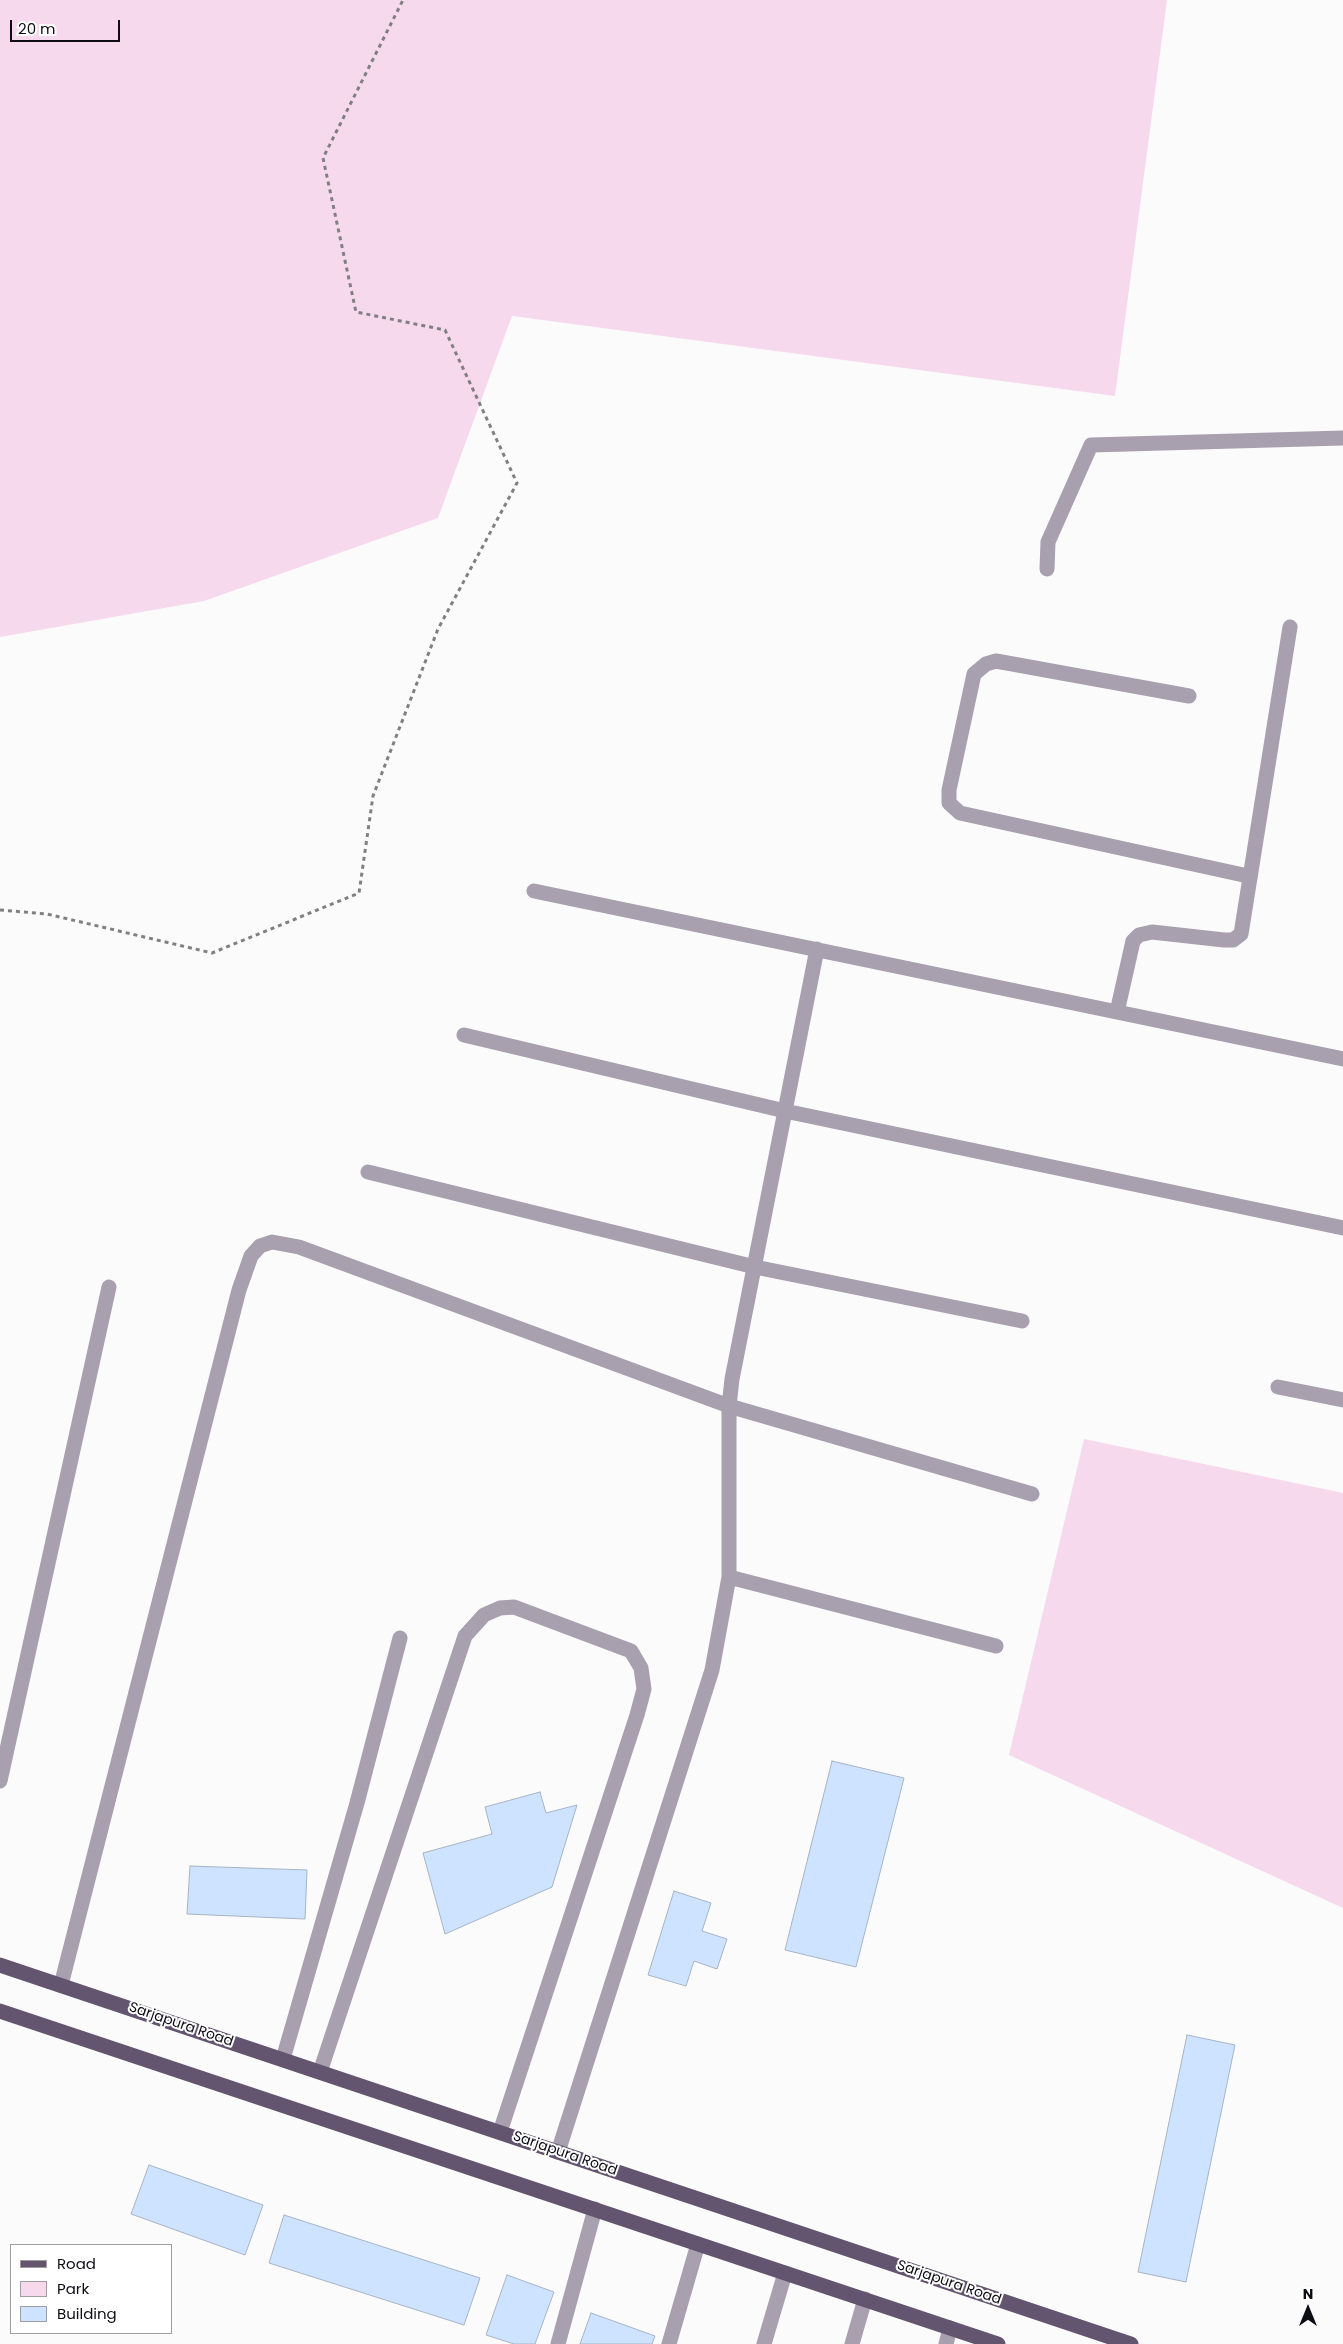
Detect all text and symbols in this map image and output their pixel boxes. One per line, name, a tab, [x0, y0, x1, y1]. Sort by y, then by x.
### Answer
scale bar	[12, 10, 122, 42]
text: 20 m	[18, 18, 56, 39]
street label: Sarjapura Road	[127, 1999, 235, 2051]
street label: Sarjapura Road	[511, 2128, 619, 2180]
legend	[10, 2244, 172, 2334]
text: Road	[57, 2253, 96, 2274]
street label: Sarjapura Road	[895, 2257, 1003, 2309]
text: Park	[57, 2278, 89, 2299]
north arrow	[1283, 2284, 1333, 2334]
text: N	[1303, 2284, 1313, 2304]
text: Building	[57, 2303, 117, 2324]

